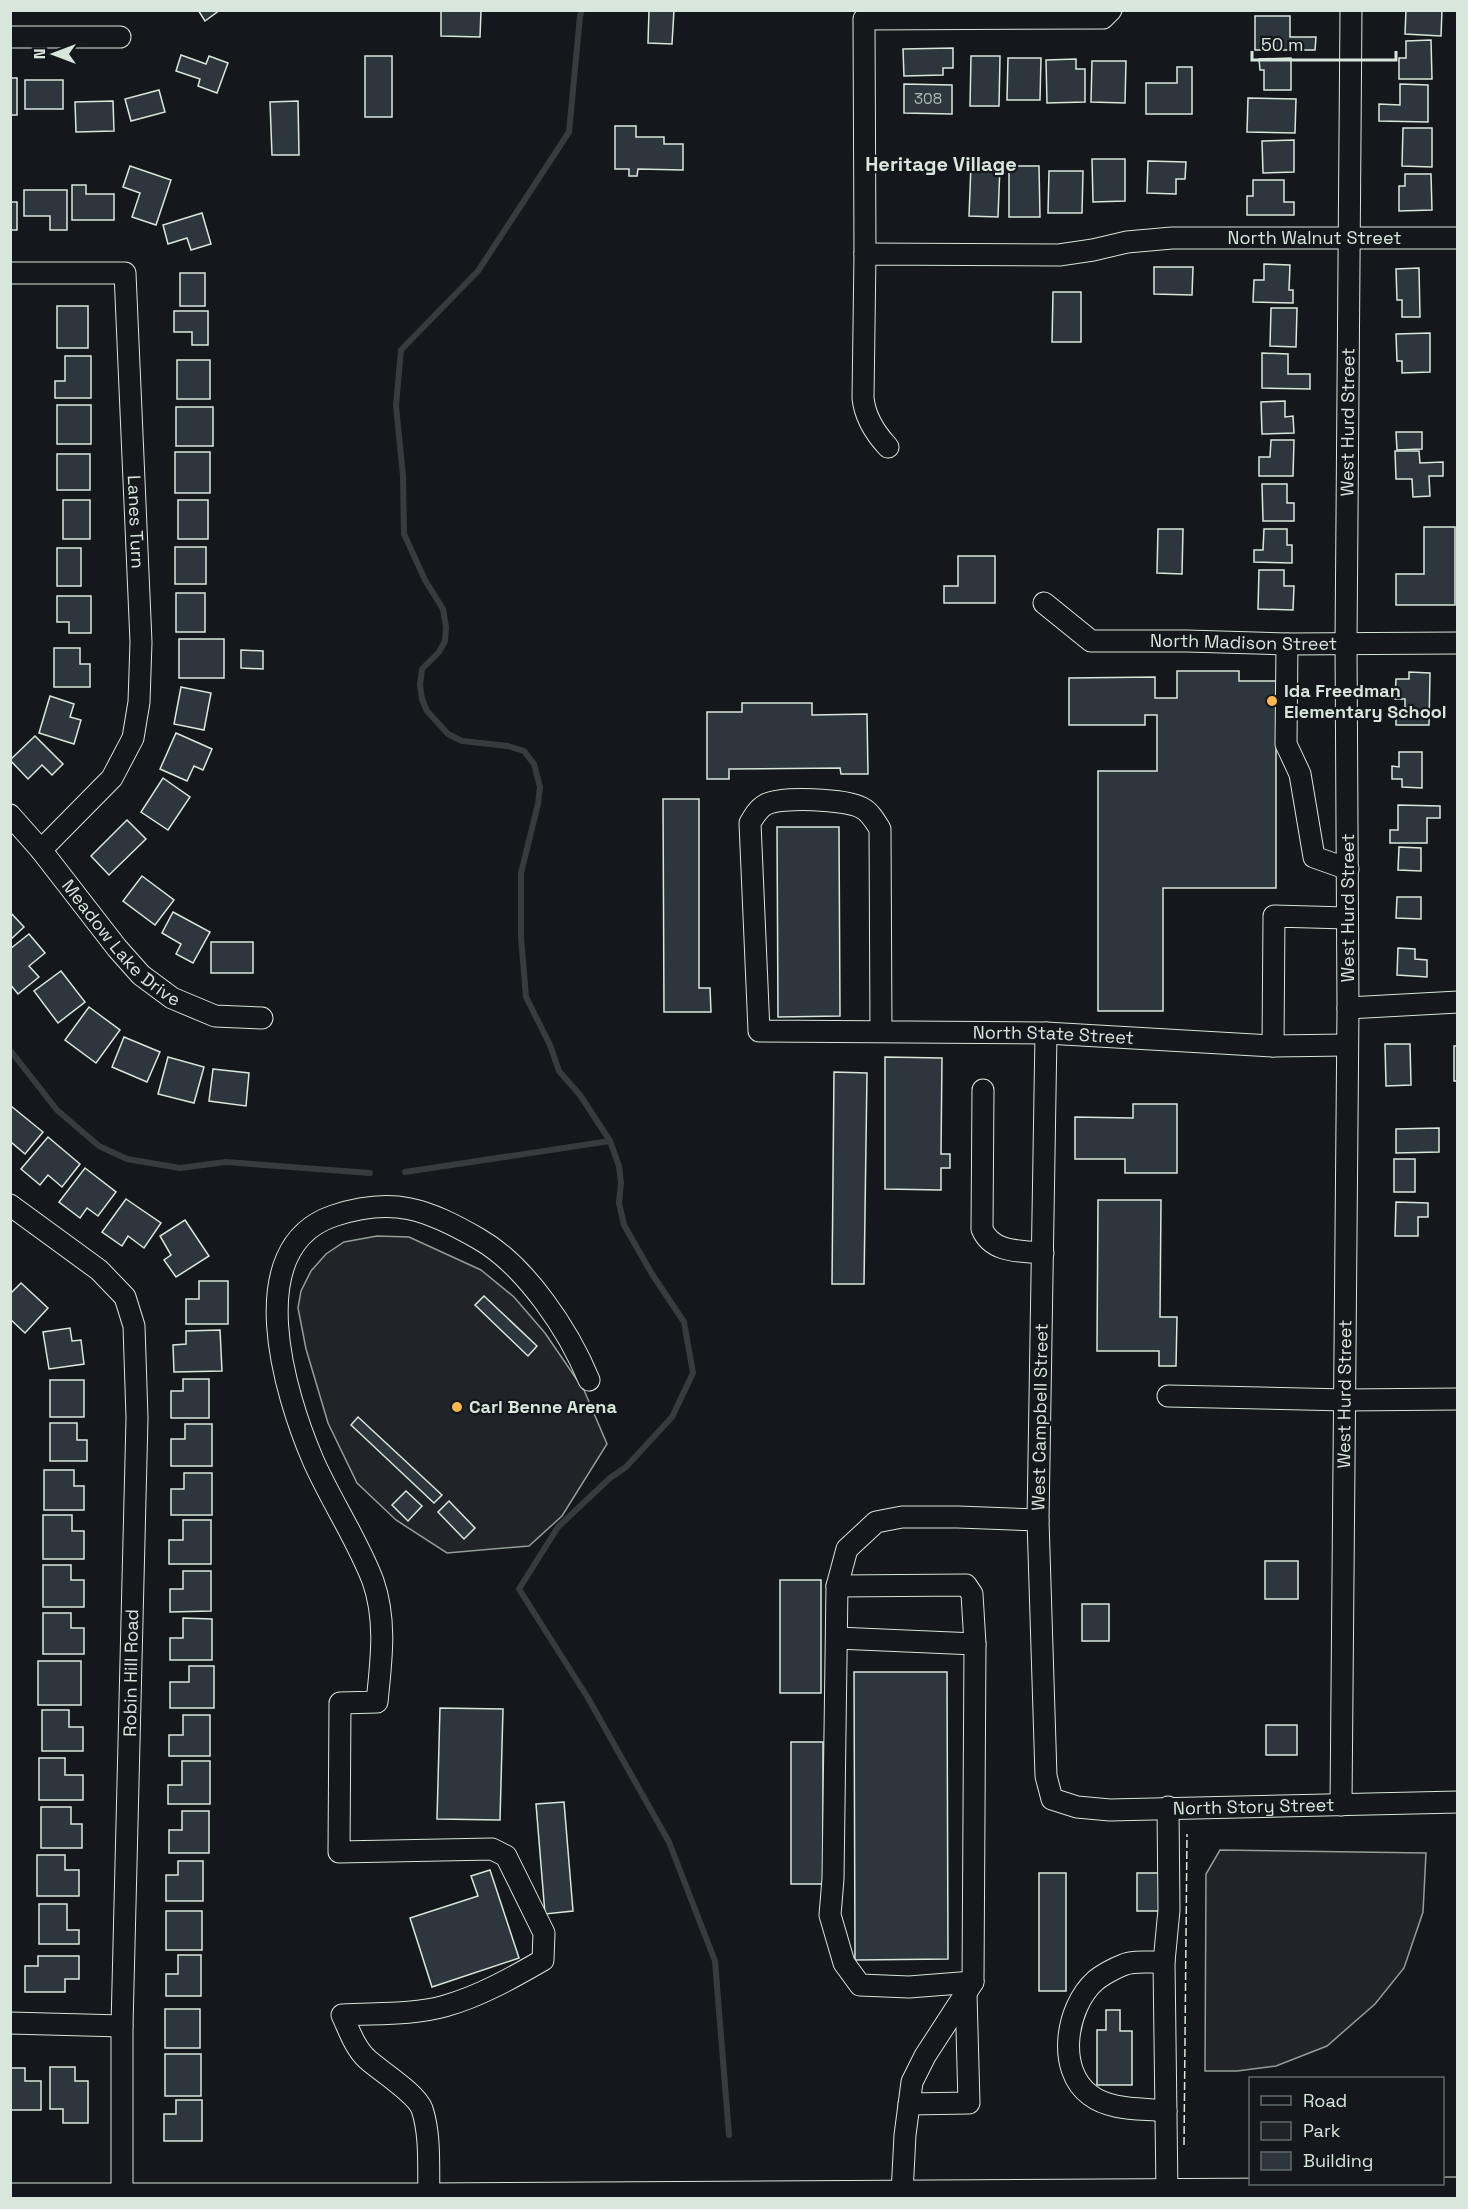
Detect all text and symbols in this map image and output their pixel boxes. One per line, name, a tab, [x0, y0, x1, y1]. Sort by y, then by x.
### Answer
north arrow	[24, 24, 84, 84]
scale bar	[1252, 24, 1396, 62]
text: 50 m	[1261, 33, 1303, 56]
text: N	[29, 49, 50, 59]
house number: 308	[914, 89, 942, 108]
district label: Heritage Village	[865, 151, 1017, 177]
street label: North Walnut Street	[1228, 226, 1401, 249]
street label: West Hurd Street	[1335, 347, 1359, 497]
street label: Lanes Turn	[123, 474, 150, 569]
street label: North Madison Street	[1150, 629, 1337, 655]
place label: Ida Freedman Elementary School	[1284, 679, 1447, 723]
marker: Ida Freedman Elementary School	[1265, 694, 1279, 708]
street label: West Hurd Street	[1336, 834, 1359, 982]
street label: Meadow Lake Drive	[57, 875, 183, 1011]
street label: North State Street	[973, 1020, 1135, 1049]
street label: West Hurd Street	[1332, 1319, 1356, 1469]
street label: West Campbell Street	[1026, 1323, 1053, 1511]
place label: Carl Benne Arena	[469, 1395, 617, 1418]
marker: Carl Benne Arena	[450, 1400, 464, 1414]
street label: Robin Hill Road	[118, 1609, 143, 1737]
street label: North Story Street	[1173, 1793, 1335, 1820]
legend	[1249, 2077, 1444, 2185]
text: Road	[1303, 2089, 1347, 2112]
text: Park	[1303, 2119, 1341, 2142]
text: Building	[1303, 2149, 1373, 2172]

